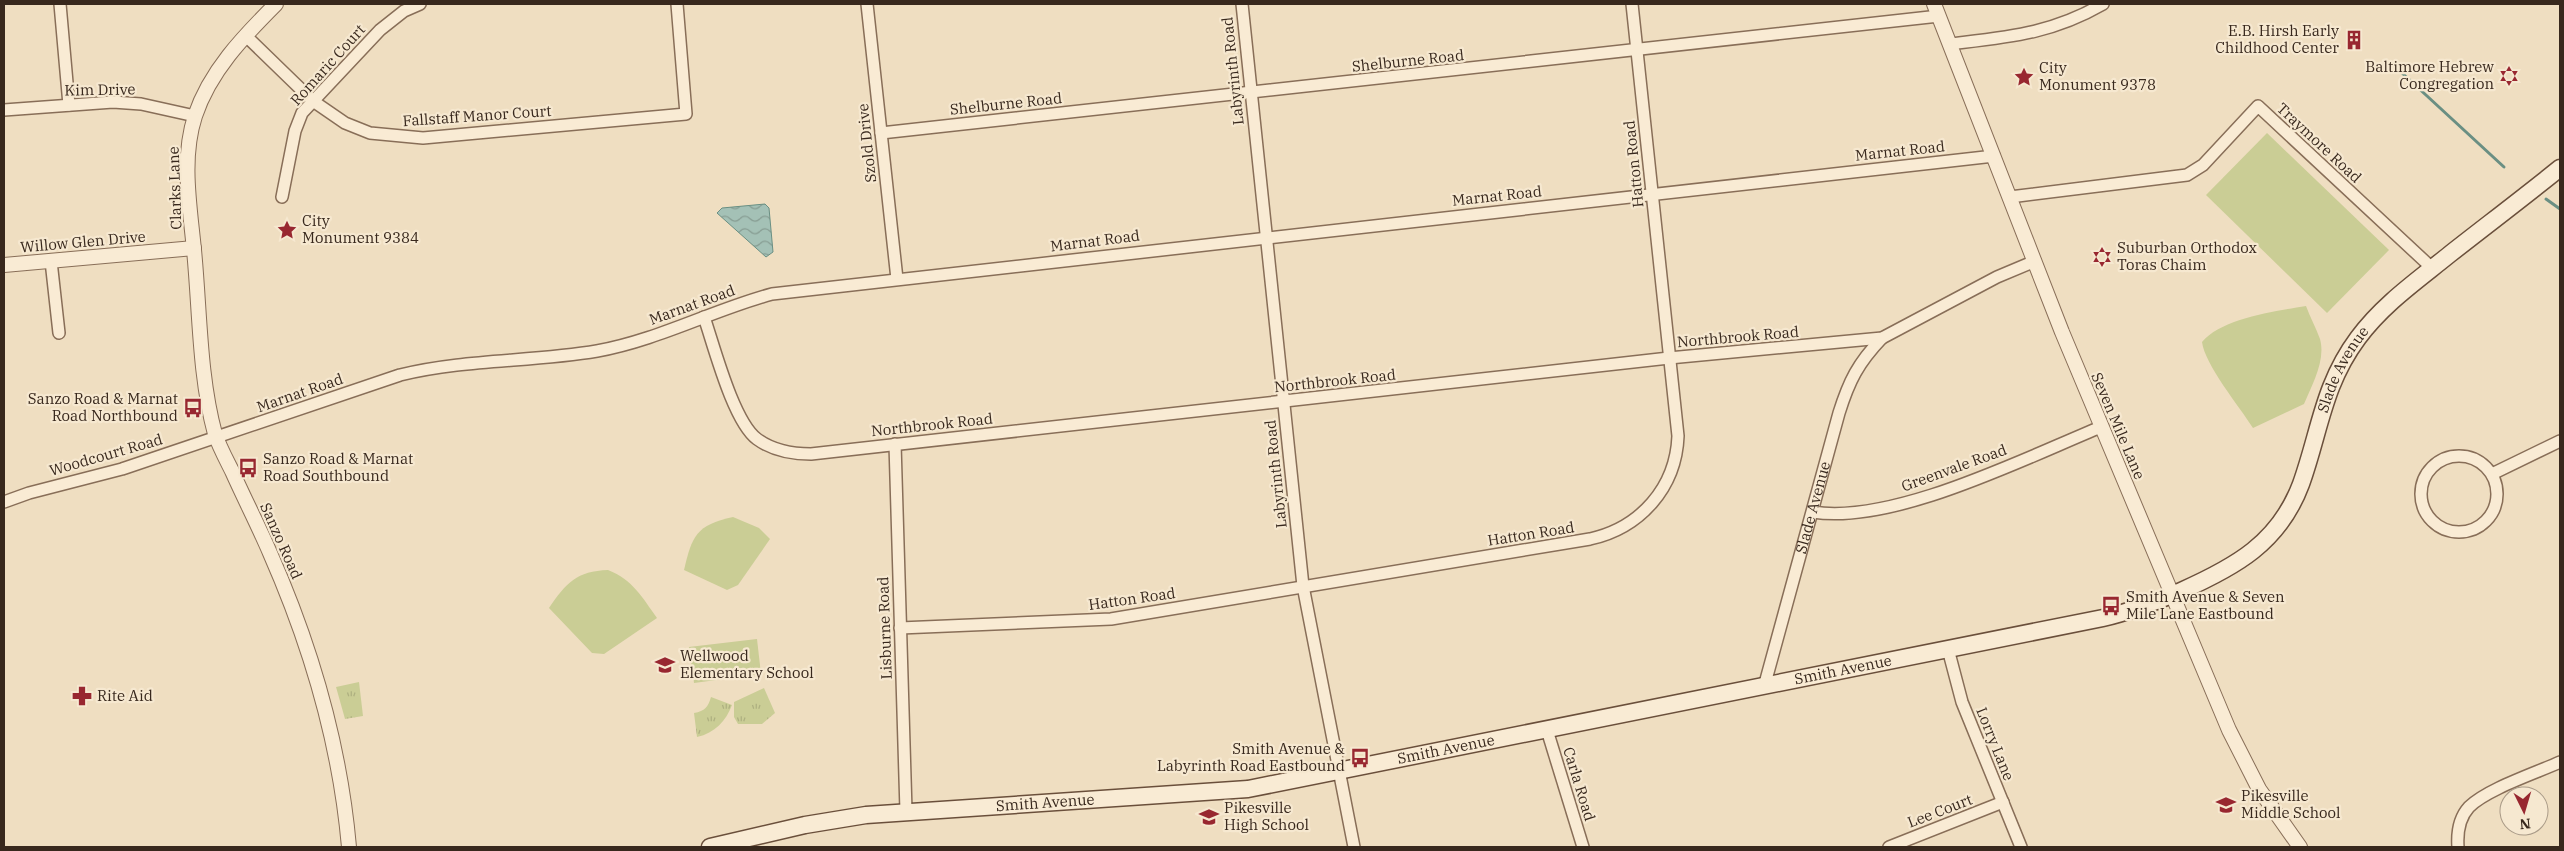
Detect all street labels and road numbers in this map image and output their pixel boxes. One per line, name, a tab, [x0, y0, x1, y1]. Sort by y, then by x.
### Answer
street label: Labyrinth Road	[1217, 16, 1248, 126]
street label: Romaric Court	[286, 20, 369, 109]
street label: Shelburne Road	[1351, 45, 1465, 76]
street label: Kim Drive	[64, 79, 136, 100]
street label: Shelburne Road	[949, 88, 1063, 119]
street label: Traymore Road	[2273, 99, 2366, 187]
street label: Fallstaff Manor Court	[402, 101, 552, 130]
street label: Szold Drive	[853, 102, 880, 184]
street label: Hatton Road	[1619, 120, 1648, 209]
street label: Marnat Road	[1854, 136, 1946, 165]
street label: Clarks Lane	[164, 146, 185, 230]
street label: Marnat Road	[1451, 181, 1543, 210]
street label: Marnat Road	[1049, 226, 1141, 255]
street label: Willow Glen Drive	[19, 227, 146, 256]
street label: Marnat Road	[646, 280, 737, 329]
street label: Northbrook Road	[1676, 322, 1800, 351]
street label: Slade Avenue	[2313, 322, 2373, 415]
street label: Northbrook Road	[1273, 365, 1397, 396]
street label: Marnat Road	[254, 369, 346, 416]
street label: Seven Mile Lane	[2087, 369, 2150, 482]
street label: Northbrook Road	[870, 409, 994, 440]
street label: Labyrinth Road	[1260, 419, 1291, 529]
street label: Woodcourt Road	[47, 429, 165, 480]
street label: Greenvale Road	[1899, 440, 2009, 495]
street label: Slade Avenue	[1791, 459, 1834, 556]
street label: Sanzo Road	[256, 500, 307, 582]
street label: Hatton Road	[1486, 517, 1576, 550]
street label: Lisburne Road	[873, 576, 896, 680]
street label: Hatton Road	[1087, 583, 1177, 614]
street label: Smith Avenue	[1793, 651, 1893, 689]
street label: Lorry Lane	[1972, 704, 2019, 783]
street label: Smith Avenue	[1395, 730, 1496, 768]
street label: Carla Road	[1559, 745, 1600, 823]
street label: Smith Avenue	[995, 789, 1095, 815]
street label: Lee Court	[1905, 789, 1975, 832]

